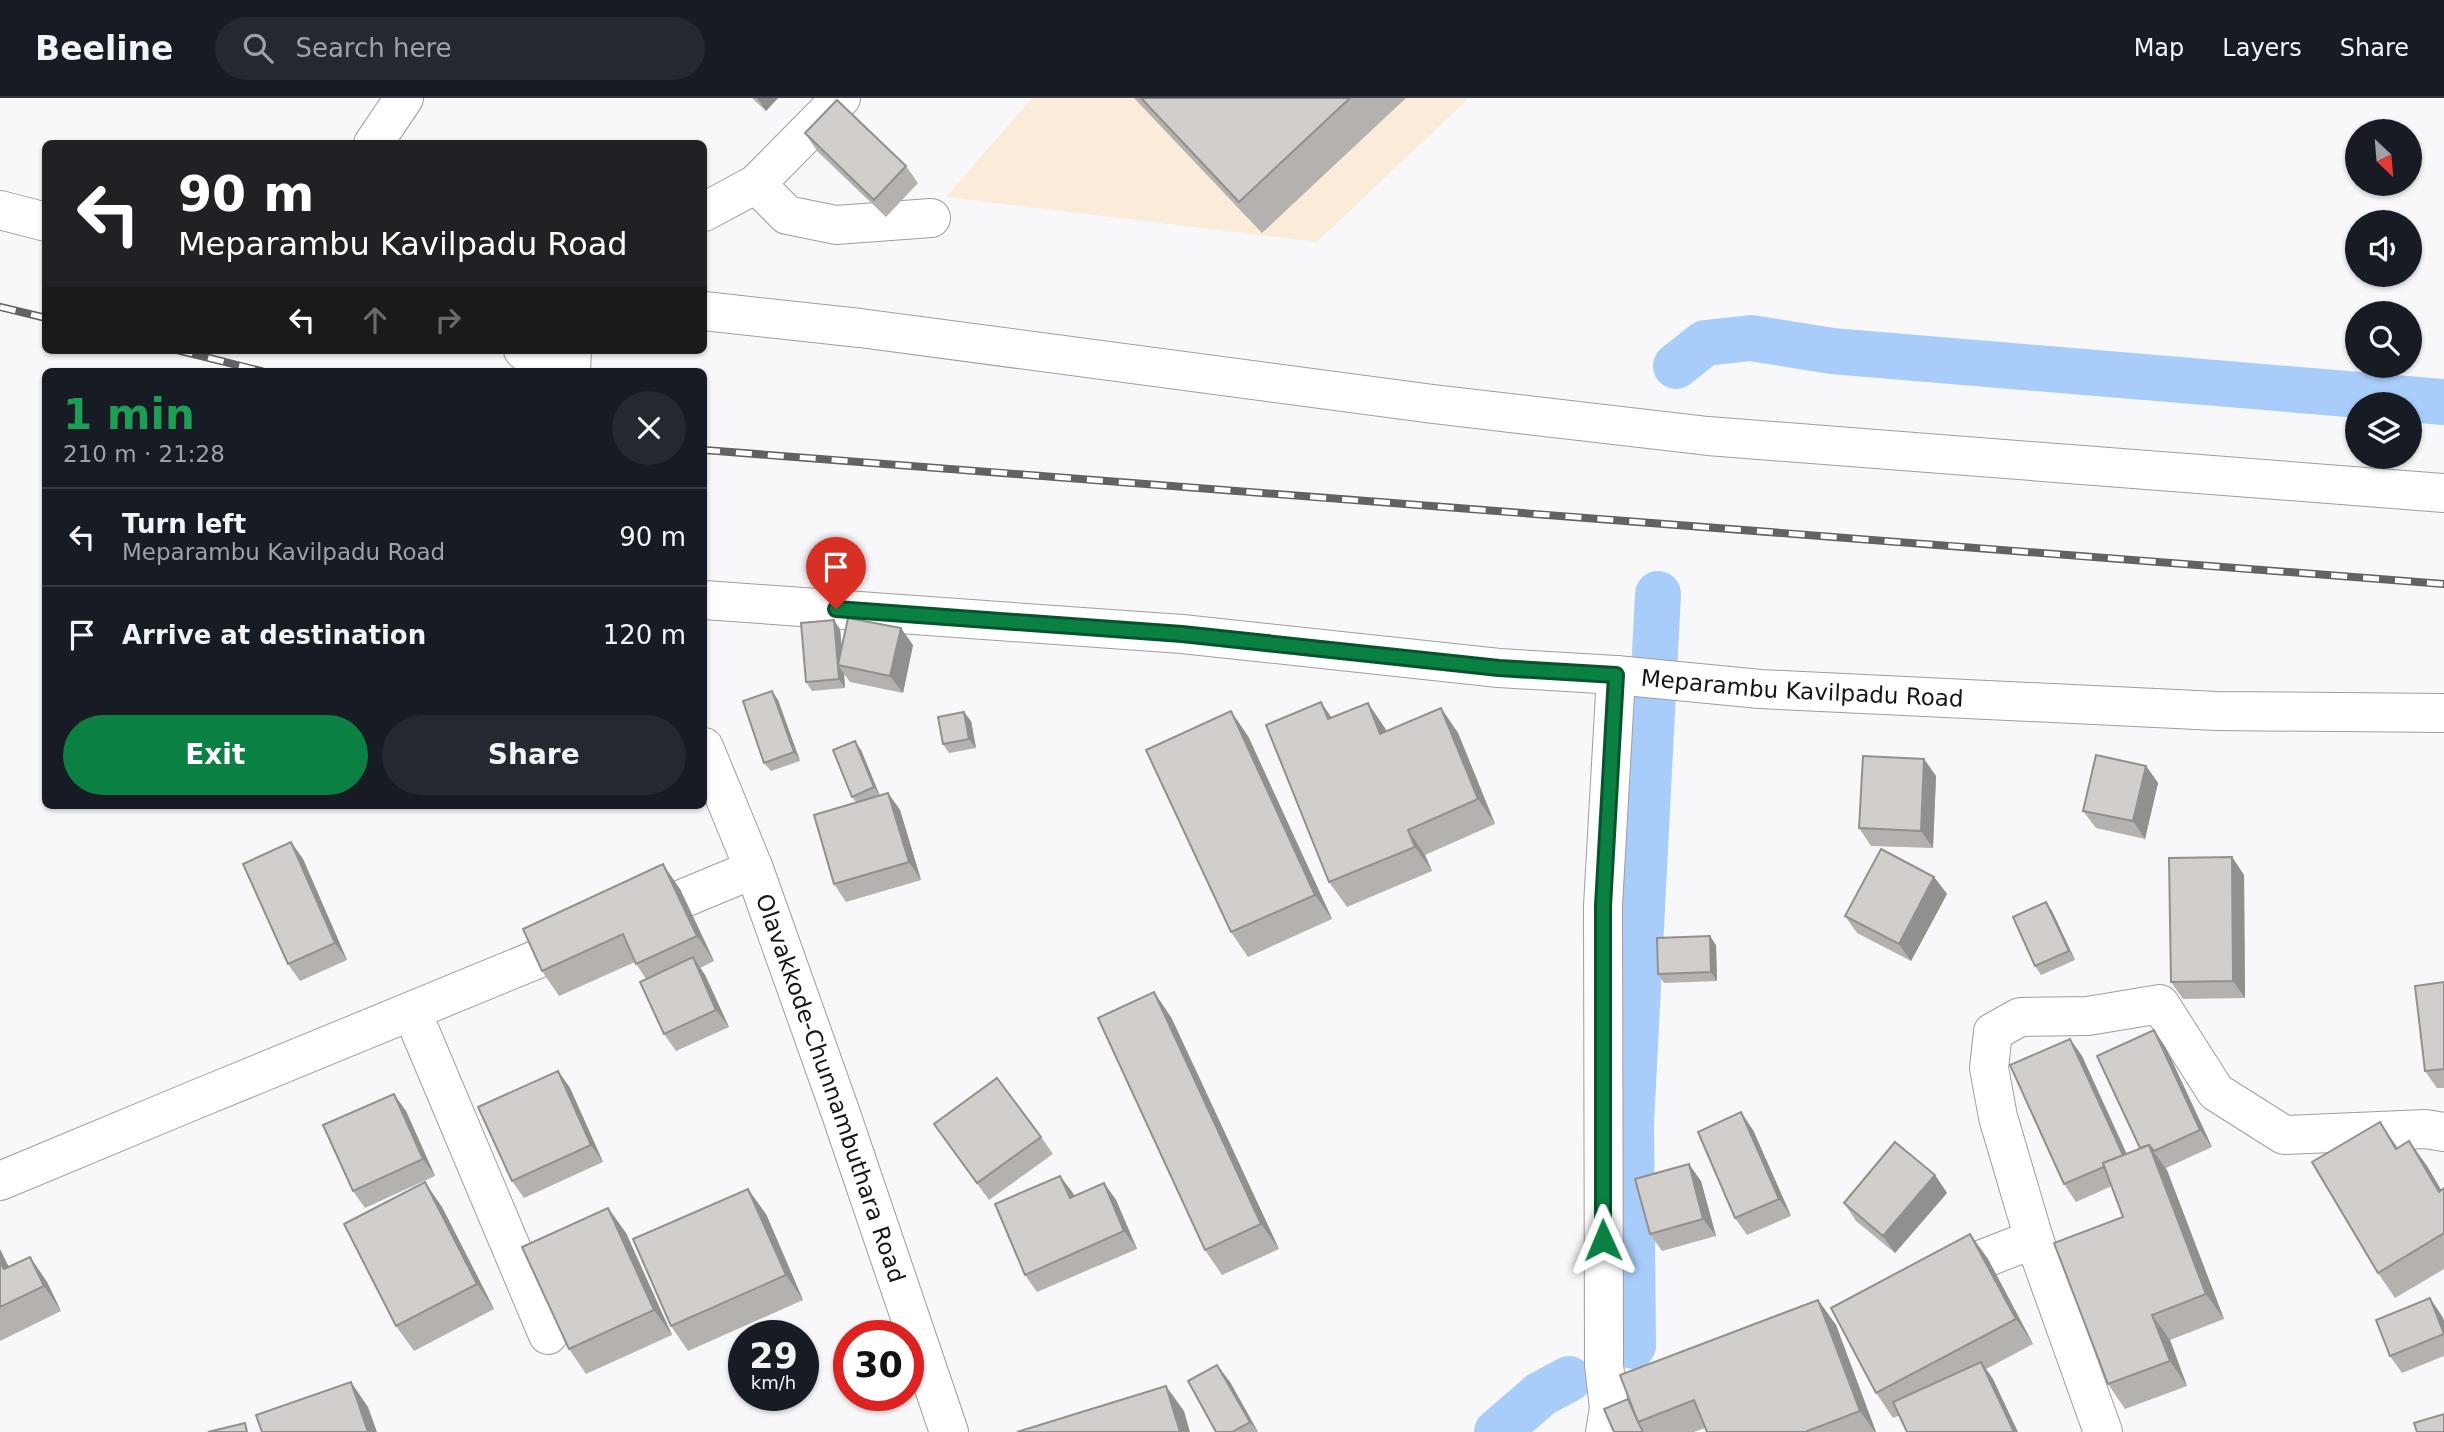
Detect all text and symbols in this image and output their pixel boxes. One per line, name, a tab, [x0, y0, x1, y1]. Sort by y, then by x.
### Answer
search box	[215, 17, 705, 80]
text: Beeline	[35, 29, 173, 68]
icon: search	[239, 29, 277, 67]
text: Search here	[295, 33, 452, 63]
text: Map	[2134, 34, 2184, 62]
text: Layers	[2222, 34, 2302, 62]
text: Share	[2340, 34, 2409, 62]
north arrow	[2345, 119, 2422, 196]
map controls	[2345, 119, 2422, 469]
text: 90 m	[178, 166, 314, 223]
icon: left	[63, 168, 154, 259]
button: sound	[2345, 210, 2422, 287]
text: Meparambu Kavilpadu Road	[178, 225, 628, 263]
icon: left	[283, 301, 321, 339]
icon: ahead	[356, 301, 394, 339]
icon: right	[429, 301, 467, 339]
button: search	[2345, 301, 2422, 378]
text: 1 min	[63, 390, 195, 439]
button: close	[612, 391, 686, 465]
button: layers	[2345, 392, 2422, 469]
text: 210 m · 21:28	[63, 441, 225, 467]
text: Turn left	[122, 509, 246, 539]
icon: left	[63, 518, 101, 556]
text: 90 m	[619, 522, 686, 552]
pin	[806, 537, 866, 609]
text: Meparambu Kavilpadu Road	[122, 539, 445, 565]
icon: arrive	[817, 548, 855, 586]
icon: arrive	[63, 616, 101, 654]
text: Arrive at destination	[122, 620, 426, 650]
text: 120 m	[603, 620, 686, 650]
street label: Meparambu Kavilpadu Road	[1640, 664, 1964, 712]
button: Exit	[63, 715, 368, 795]
button: Share	[382, 715, 686, 795]
street label: Olavakkode-Chunnambuthara Road	[751, 890, 910, 1286]
position arrow	[1566, 1203, 1640, 1277]
speed limit sign: 30	[833, 1320, 924, 1411]
text: 29	[749, 1336, 798, 1376]
text: km/h	[751, 1372, 796, 1393]

